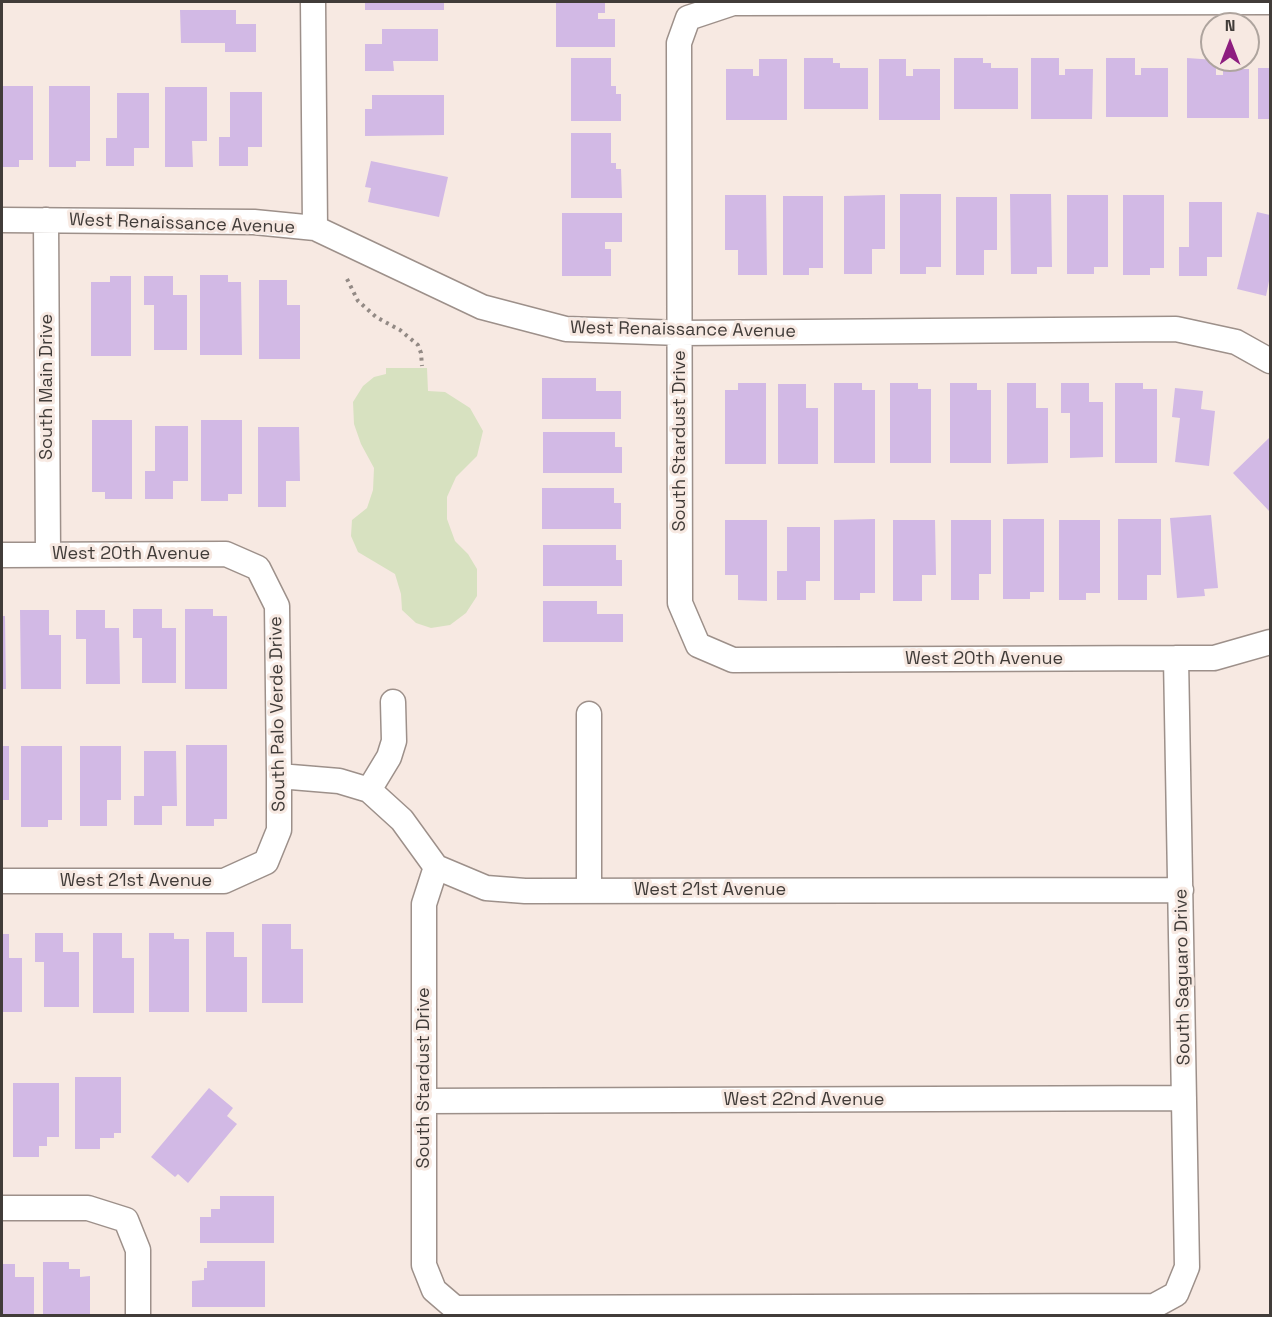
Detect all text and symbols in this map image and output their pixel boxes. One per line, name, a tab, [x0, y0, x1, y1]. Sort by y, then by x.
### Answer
north arrow	[1200, 12, 1260, 72]
text: N	[1225, 15, 1235, 36]
street label: West Renaissance Avenue	[69, 209, 295, 239]
street label: South Main Drive	[36, 314, 58, 460]
street label: West Renaissance Avenue	[570, 317, 796, 343]
street label: South Stardust Drive	[669, 350, 691, 532]
street label: West 20th Avenue	[52, 543, 210, 565]
street label: South Palo Verde Drive	[265, 616, 291, 812]
street label: West 20th Avenue	[905, 648, 1063, 670]
street label: West 21st Avenue	[60, 870, 212, 892]
street label: West 21st Avenue	[634, 879, 786, 901]
street label: South Saguaro Drive	[1171, 889, 1195, 1065]
street label: South Stardust Drive	[413, 987, 435, 1169]
street label: West 22nd Avenue	[724, 1089, 884, 1111]

